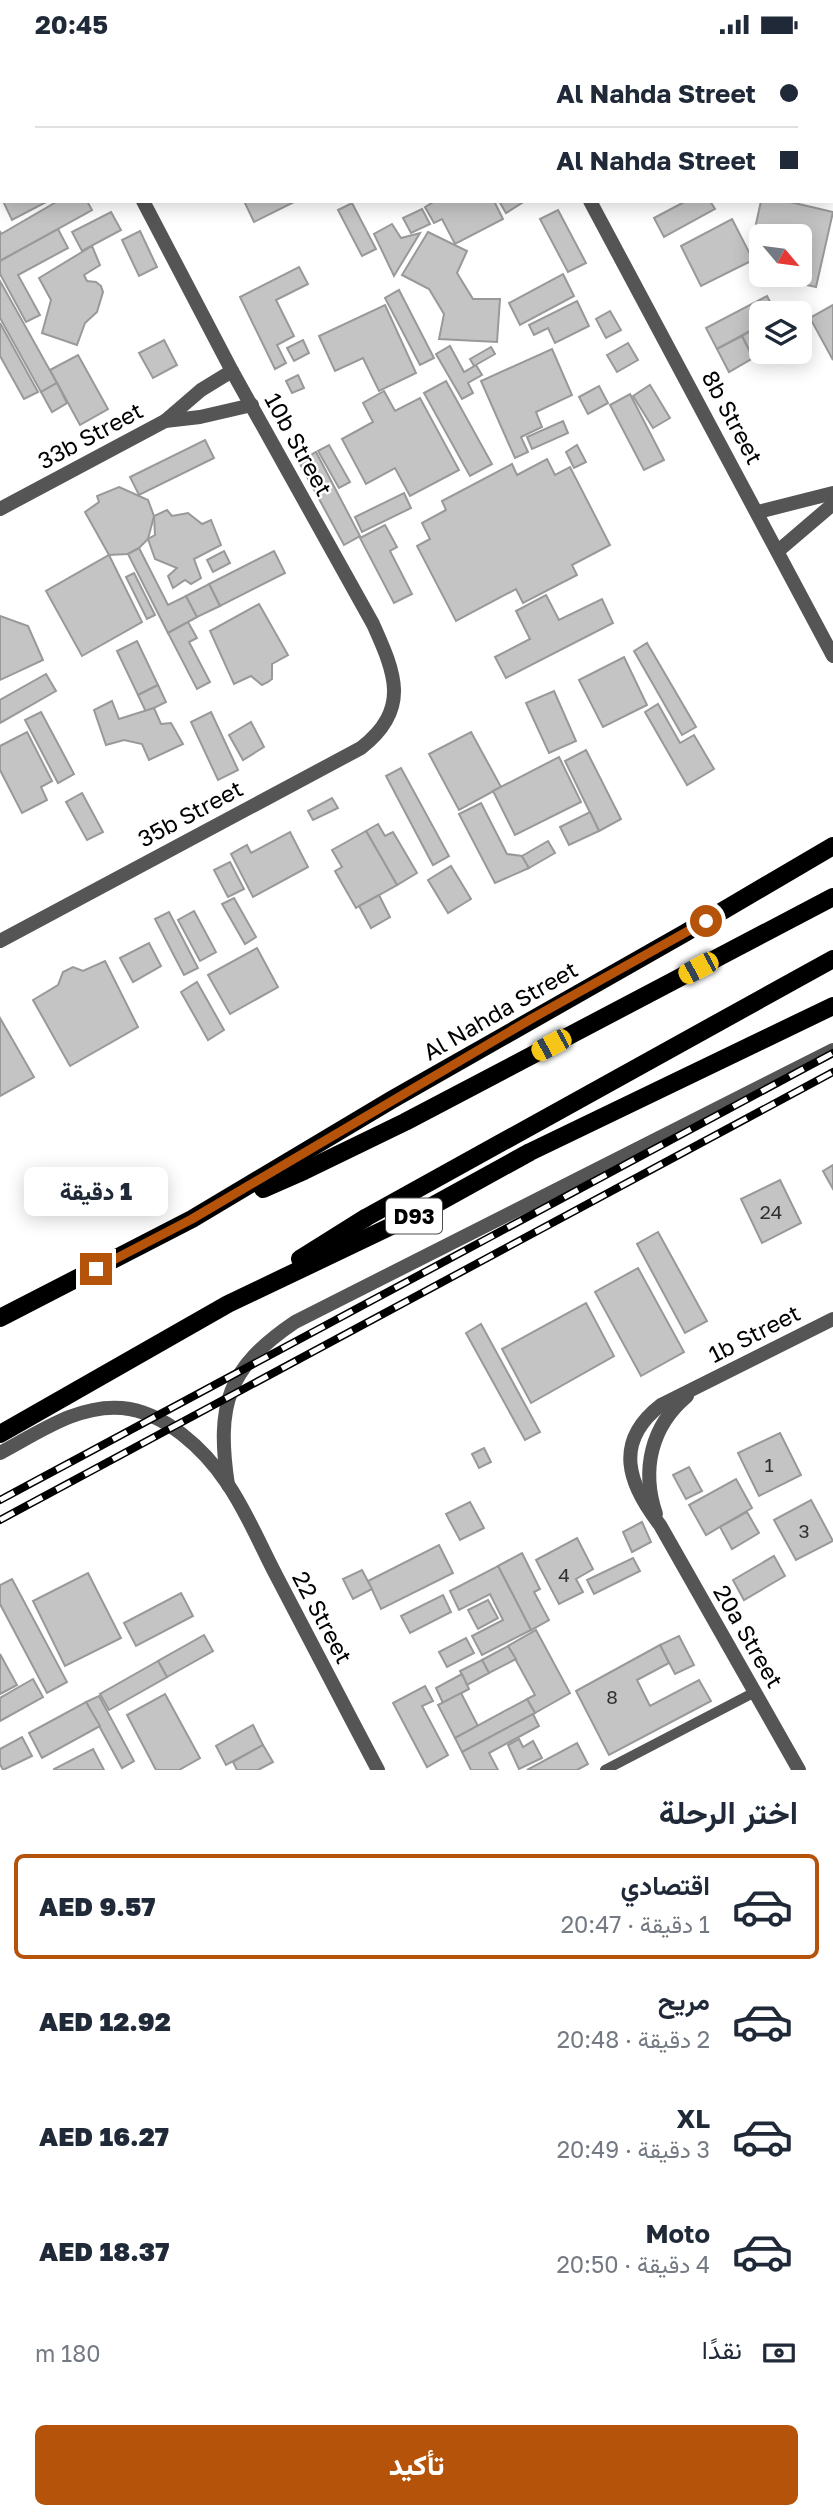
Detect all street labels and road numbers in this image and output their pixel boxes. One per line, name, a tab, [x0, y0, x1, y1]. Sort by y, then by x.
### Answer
street label: 8b Street	[697, 365, 769, 469]
street label: 10b Street	[259, 388, 339, 500]
street label: 33b Street	[33, 396, 147, 474]
street label: 35b Street	[133, 774, 247, 852]
street label: Al Nahda Street	[418, 954, 582, 1066]
road number: D93	[386, 1199, 442, 1233]
street label: 1b Street	[703, 1298, 805, 1368]
street label: 22 Street	[287, 1566, 359, 1668]
street label: 20a Street	[708, 1579, 790, 1693]

